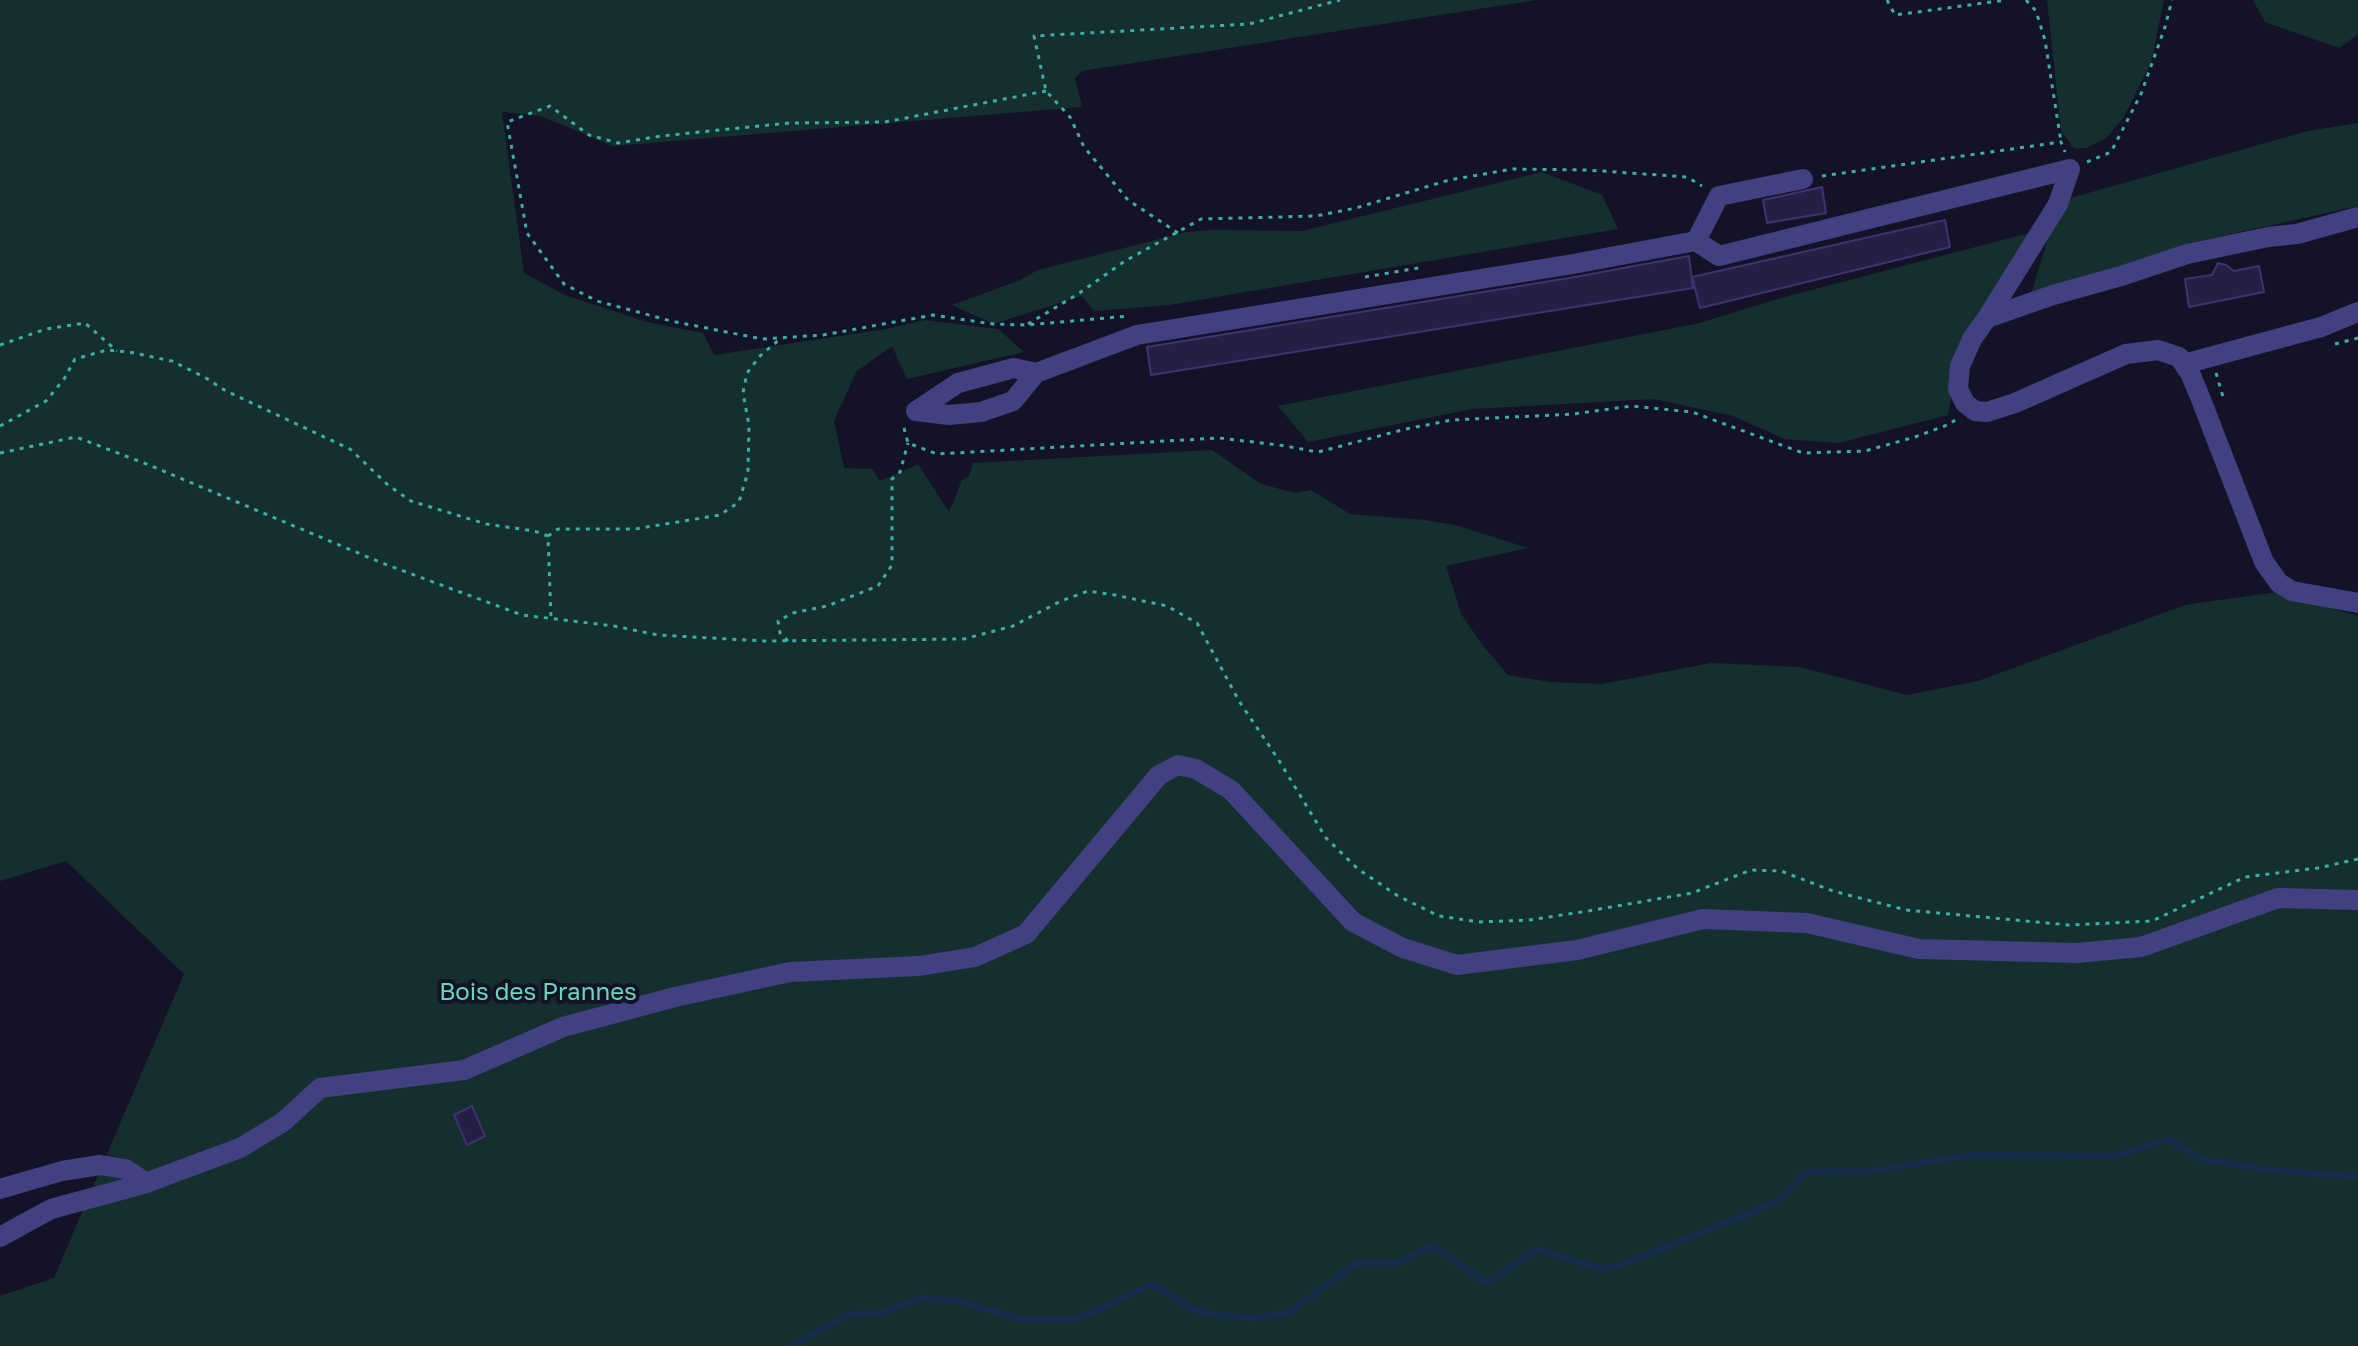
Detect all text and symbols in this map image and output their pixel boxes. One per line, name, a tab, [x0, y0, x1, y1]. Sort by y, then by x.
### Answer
park label: Bois des Prannes	[439, 978, 637, 1006]

